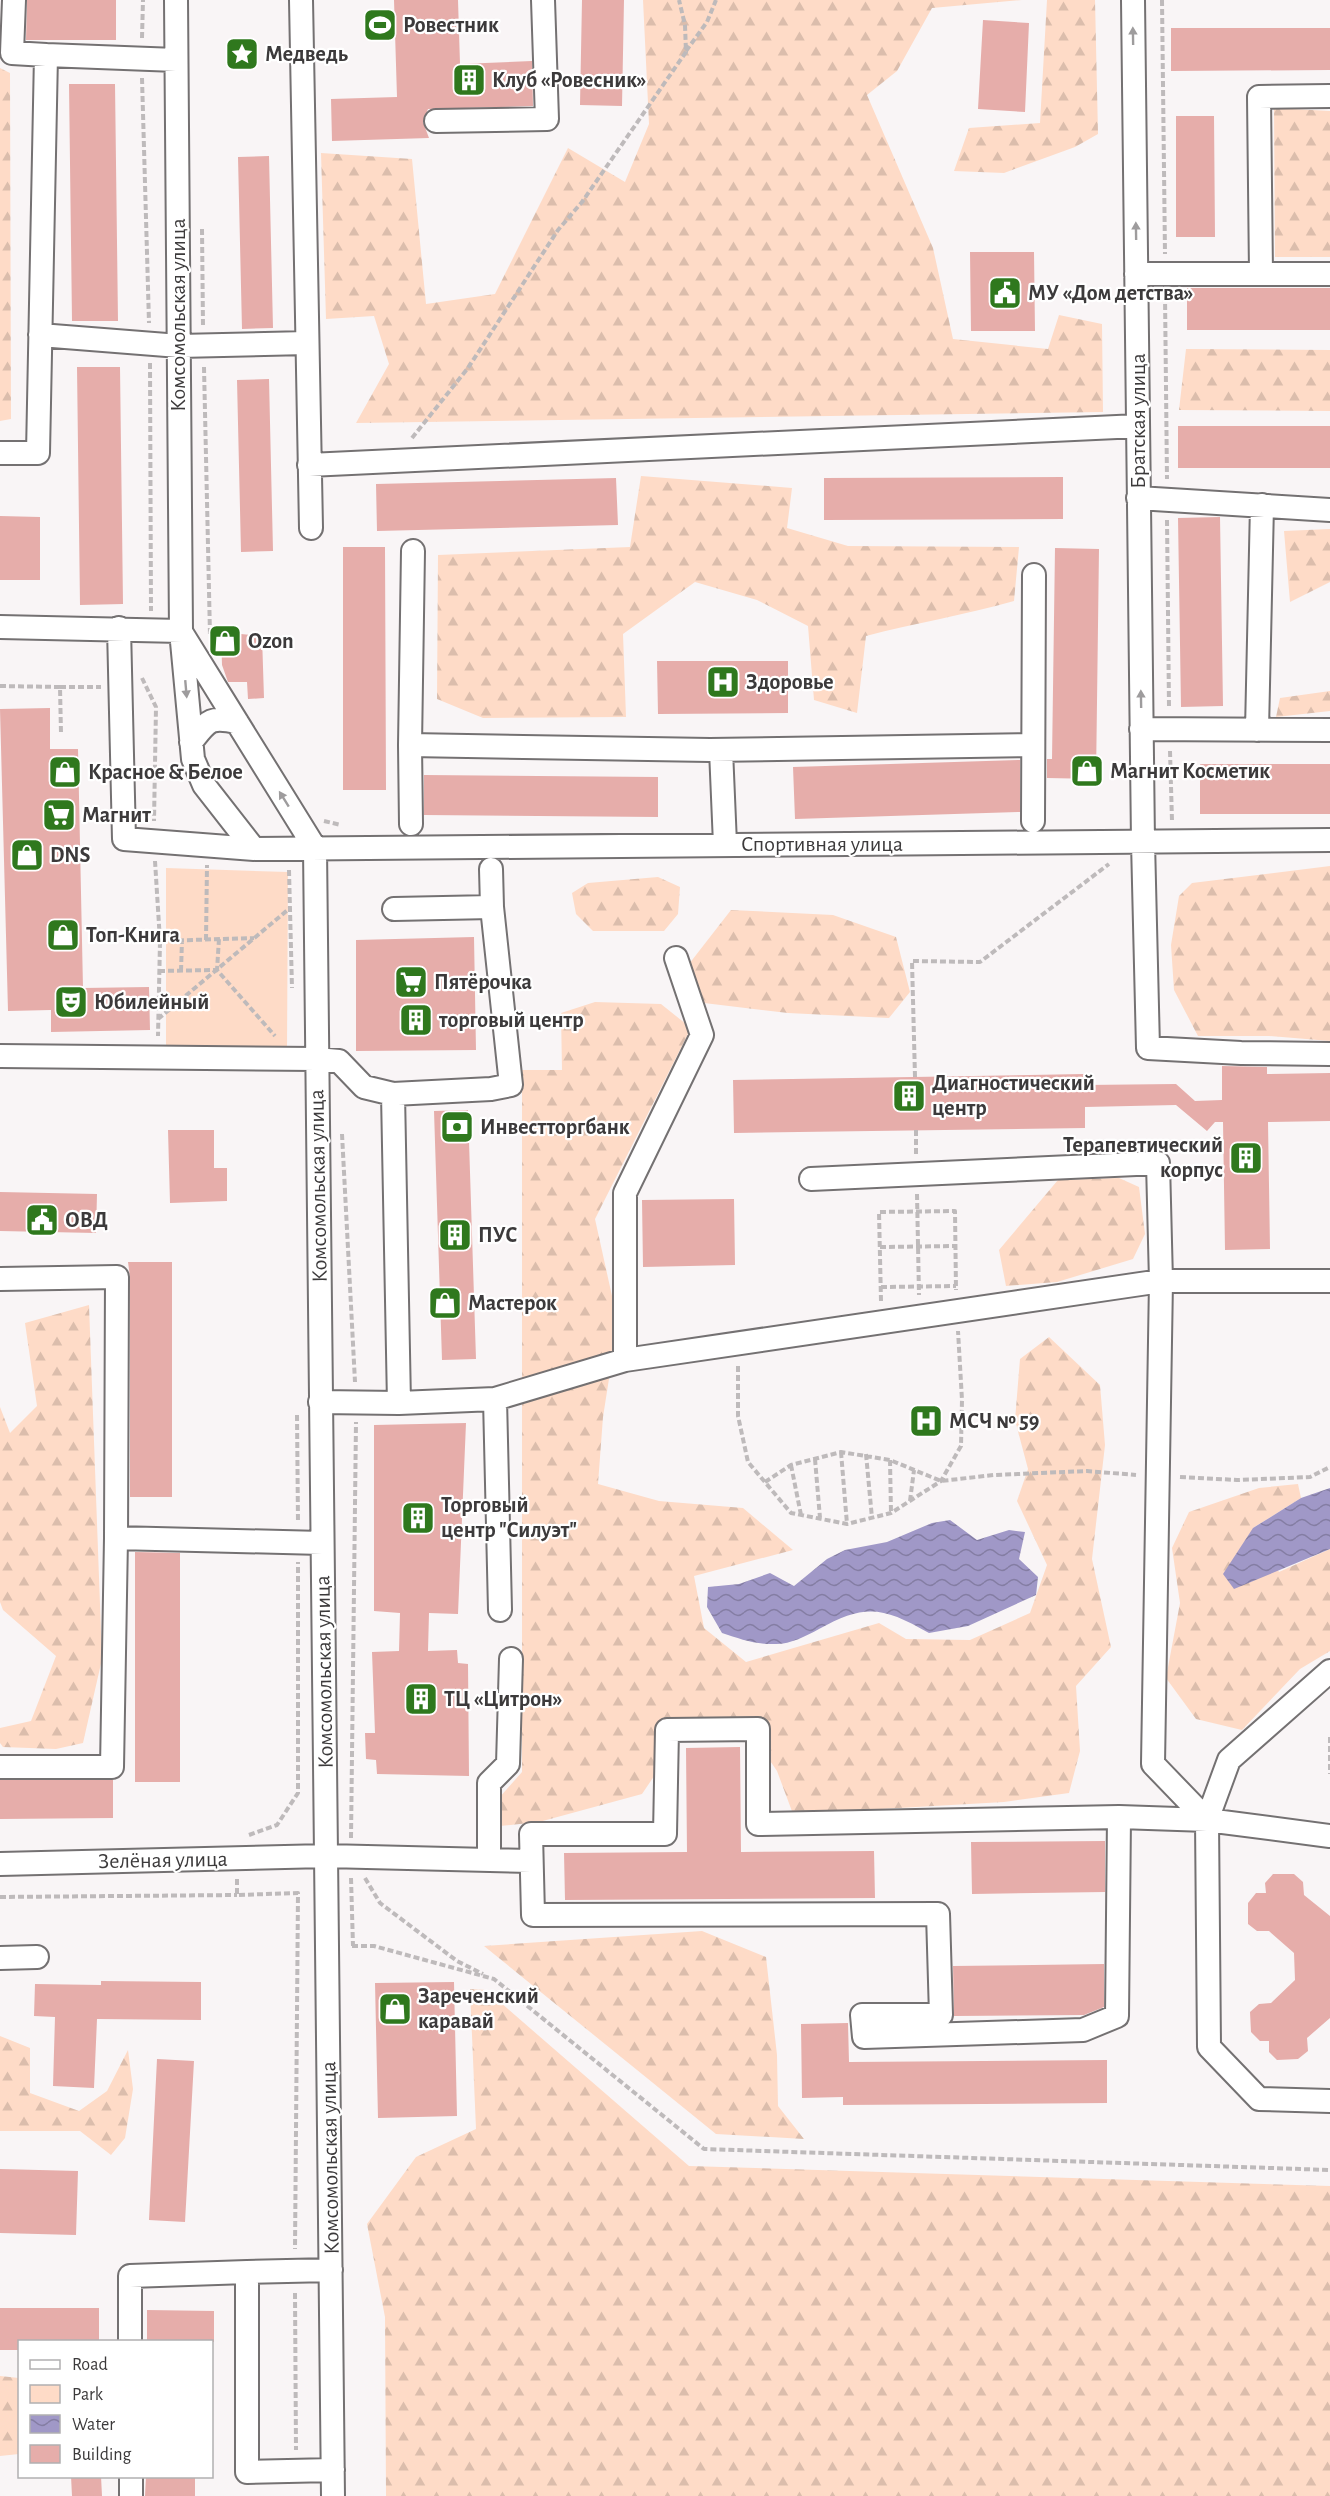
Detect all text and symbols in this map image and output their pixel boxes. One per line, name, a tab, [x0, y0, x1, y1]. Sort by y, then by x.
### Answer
sports icon: Ровестник	[362, 7, 398, 43]
place label: Ровестник	[403, 14, 499, 36]
one-way arrow	[1128, 27, 1138, 46]
place icon: Медведь	[224, 36, 260, 72]
place label: Медведь	[265, 43, 349, 65]
building icon: Клуб «Ровесник»	[451, 62, 487, 98]
place label: Клуб «Ровесник»	[492, 69, 647, 92]
street label: Комсомольская улица	[167, 218, 189, 412]
one-way arrow	[1131, 222, 1141, 241]
public building icon: МУ «Дом детства»	[987, 275, 1023, 311]
place label: МУ «Дом детства»	[1028, 282, 1194, 304]
street label: Братская улица	[1127, 353, 1149, 489]
shop icon: Ozon	[207, 623, 243, 659]
place label: Ozon	[248, 630, 294, 652]
hospital icon: Здоровье	[705, 664, 741, 700]
place label: Здоровье	[746, 671, 834, 693]
one-way arrow	[181, 680, 191, 699]
one-way arrow	[1136, 690, 1146, 709]
shop icon: Магнит Косметик	[1069, 753, 1105, 789]
shop icon: Красное & Белое	[47, 754, 83, 790]
place label: Магнит Косметик	[1110, 760, 1270, 782]
place label: Красное & Белое	[88, 761, 243, 783]
one-way arrow	[279, 791, 290, 807]
supermarket icon: Магнит	[41, 797, 77, 833]
place label: Магнит	[82, 804, 151, 826]
street label: Спортивная улица	[741, 833, 903, 855]
shop icon: DNS	[9, 837, 45, 873]
place label: DNS	[50, 844, 91, 866]
shop icon: Топ-Книга	[45, 917, 81, 953]
place label: Топ-Книга	[86, 924, 180, 946]
supermarket icon: Пятёрочка	[393, 964, 429, 1000]
place label: Пятёрочка	[434, 971, 532, 993]
theatre icon: Юбилейный	[53, 984, 89, 1020]
place label: Юбилейный	[94, 991, 209, 1013]
building icon: торговый центр	[398, 1002, 434, 1038]
place label: торговый центр	[438, 1009, 584, 1031]
place label: Диагностический центр	[932, 1072, 1095, 1119]
building icon: Диагностический центр	[891, 1078, 927, 1114]
street label: Комсомольская улица	[305, 1089, 331, 1283]
bank icon: Инвестторгбанк	[439, 1109, 475, 1145]
place label: Инвестторгбанк	[480, 1116, 630, 1138]
place label: Терапевтический корпус	[1063, 1134, 1223, 1182]
building icon: Терапевтический корпус	[1228, 1140, 1264, 1176]
public building icon: ОВД	[24, 1202, 60, 1238]
place label: ОВД	[65, 1209, 108, 1231]
building icon: ПУС	[437, 1217, 473, 1253]
place label: ПУС	[478, 1224, 517, 1246]
shop icon: Мастерок	[427, 1285, 463, 1321]
place label: Мастерок	[468, 1292, 557, 1314]
hospital icon: МСЧ № 59	[908, 1403, 944, 1439]
place label: МСЧ № 59	[949, 1410, 1039, 1432]
place label: Торговый центр "Силуэт"	[441, 1494, 577, 1542]
building icon: Торговый центр "Силуэт"	[400, 1500, 436, 1536]
street label: Комсомольская улица	[311, 1575, 337, 1769]
building icon: ТЦ «Цитрон»	[403, 1681, 439, 1717]
place label: ТЦ «Цитрон»	[444, 1688, 562, 1710]
street label: Зелёная улица	[98, 1848, 228, 1872]
place label: Зареченский каравай	[418, 1985, 539, 2032]
shop icon: Зареченский каравай	[377, 1991, 413, 2027]
street label: Комсомольская улица	[317, 2061, 343, 2255]
legend	[18, 2340, 213, 2478]
text: Road	[72, 2356, 108, 2374]
text: Park	[72, 2386, 104, 2404]
text: Water	[72, 2416, 115, 2434]
text: Building	[72, 2446, 132, 2464]

